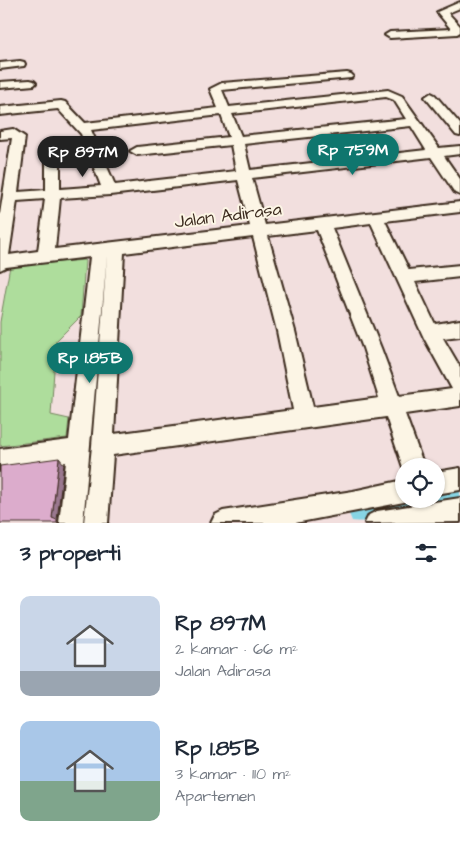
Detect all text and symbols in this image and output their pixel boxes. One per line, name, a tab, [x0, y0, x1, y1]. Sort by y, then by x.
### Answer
pin: Rp 759M	[307, 134, 399, 176]
pin: Rp 897M	[37, 136, 129, 178]
text: Rp 759M	[318, 139, 388, 161]
text: Rp 897M	[48, 141, 118, 163]
street label: Jalan Adirasa	[173, 197, 283, 234]
pin: Rp 1.85B	[38, 342, 142, 384]
text: Rp 1.85B	[58, 347, 122, 369]
map controls	[395, 458, 445, 508]
button: locate	[395, 458, 445, 508]
text: 3 properti	[20, 539, 121, 568]
icon: filters	[412, 539, 440, 567]
text: Rp 897M	[175, 609, 266, 638]
icon: home	[60, 616, 120, 676]
text: 2 kamar · 66 m²	[175, 638, 298, 660]
text: Jalan Adirasa	[175, 660, 271, 682]
text: Rp 1.85B	[175, 734, 259, 763]
icon: home	[60, 741, 120, 801]
text: 3 kamar · 110 m²	[175, 763, 291, 785]
text: Apartemen	[175, 785, 255, 807]

